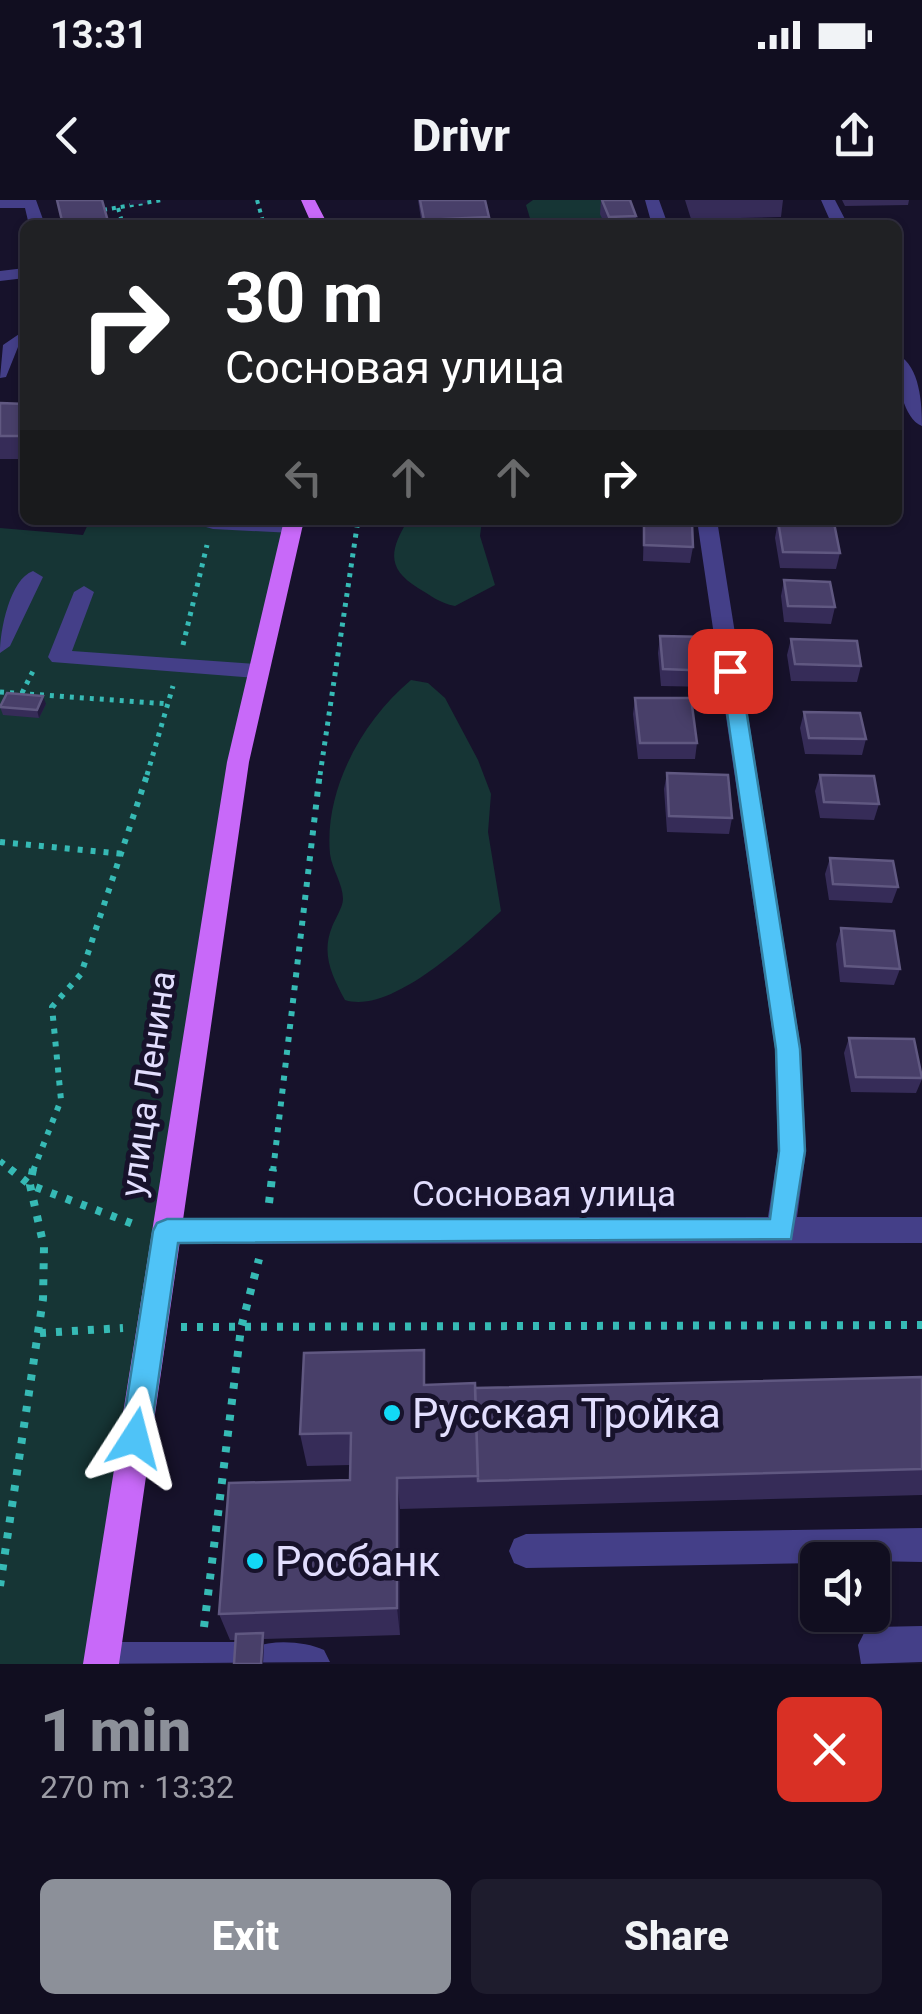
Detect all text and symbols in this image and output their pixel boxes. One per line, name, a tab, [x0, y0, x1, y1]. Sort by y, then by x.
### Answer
text: 13:31	[50, 13, 148, 57]
icon: back	[40, 108, 95, 163]
icon: share	[827, 108, 882, 163]
text: Drivr	[412, 109, 510, 162]
text: 30 m	[225, 257, 383, 339]
icon: right	[60, 260, 190, 390]
text: Сосновая улица	[225, 341, 565, 394]
icon: left	[276, 450, 331, 505]
icon: ahead	[381, 450, 436, 505]
icon: ahead	[486, 450, 541, 505]
icon: right	[591, 450, 646, 505]
pin	[688, 629, 773, 714]
icon: arrive	[703, 644, 758, 699]
street label: улица Ленина	[112, 968, 184, 1200]
street label: Сосновая улица	[412, 1174, 676, 1215]
position arrow	[83, 1386, 187, 1490]
place label: Русская Тройка	[412, 1389, 721, 1438]
marker: Русская Тройка	[381, 1402, 403, 1424]
place label: Росбанк	[275, 1537, 440, 1586]
map controls	[800, 1542, 890, 1632]
button: sound	[800, 1542, 890, 1632]
marker: Росбанк	[244, 1550, 266, 1572]
text: 1 min	[40, 1695, 191, 1766]
button: close	[777, 1697, 882, 1802]
text: 270 m · 13:32	[40, 1768, 234, 1806]
button: Exit	[40, 1879, 451, 1994]
button: Share	[471, 1879, 882, 1994]

